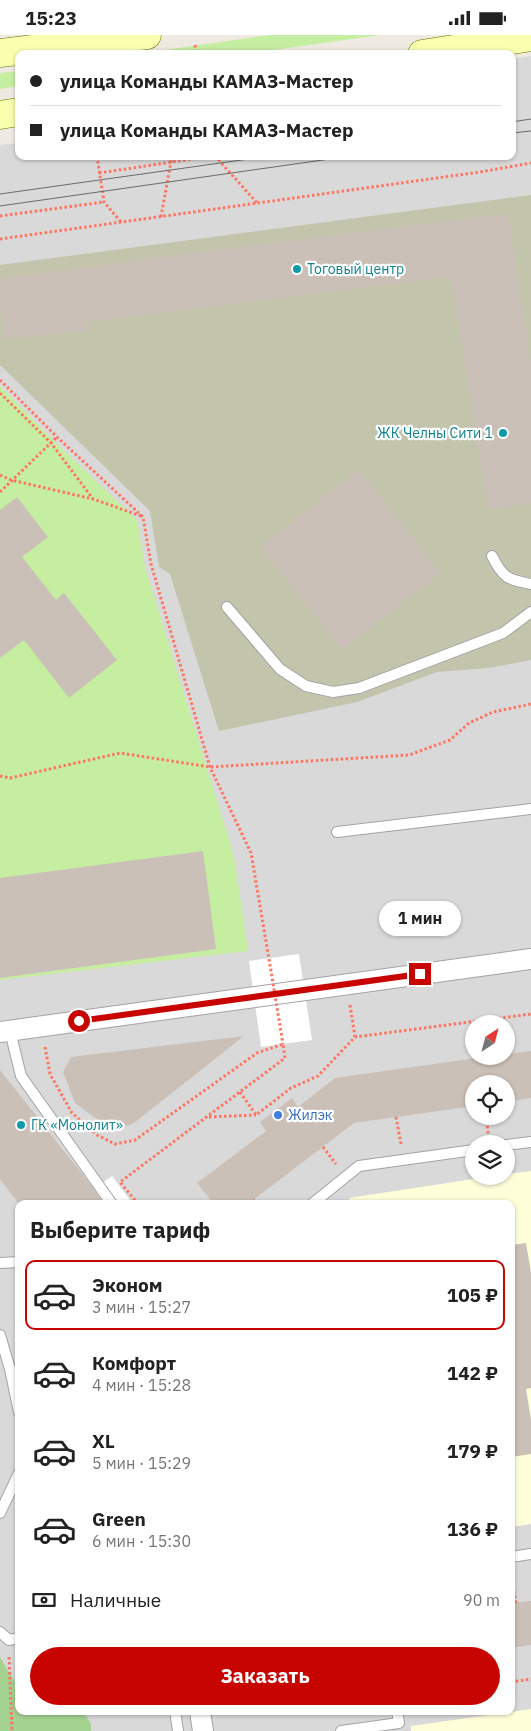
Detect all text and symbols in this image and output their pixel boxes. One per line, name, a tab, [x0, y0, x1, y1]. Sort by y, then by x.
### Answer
text: 15:23	[25, 6, 77, 30]
text: улица Команды КАМАЗ-Мастер	[60, 69, 354, 93]
text: улица Команды КАМАЗ-Мастер	[60, 118, 354, 142]
place label: Тоговый центр	[307, 260, 404, 278]
marker: Тоговый центр	[291, 263, 303, 275]
place label: ЖК Челны Сити 1	[377, 424, 493, 442]
marker: ЖК Челны Сити 1	[497, 427, 509, 439]
callout: 1 мин	[379, 901, 461, 937]
text: 1 мин	[398, 908, 442, 928]
route end	[409, 963, 431, 985]
route start	[68, 1010, 90, 1032]
north arrow	[465, 1015, 515, 1065]
map controls	[465, 1015, 515, 1185]
button: locate	[465, 1075, 515, 1125]
place label: Жилэк	[288, 1106, 333, 1124]
marker: Жилэк	[272, 1109, 284, 1121]
place label: ГК «Монолит»	[31, 1116, 123, 1134]
marker: ГК «Монолит»	[15, 1119, 27, 1131]
button: layers	[465, 1135, 515, 1185]
text: Выберите тариф	[30, 1215, 210, 1244]
icon: car	[32, 1273, 77, 1318]
text: Эконом	[92, 1273, 163, 1297]
text: 105 ₽	[447, 1283, 498, 1307]
text: 3 мин · 15:27	[92, 1297, 191, 1317]
icon: car	[32, 1351, 77, 1396]
text: Комфорт	[92, 1351, 176, 1375]
text: 142 ₽	[447, 1361, 498, 1385]
text: 4 мин · 15:28	[92, 1375, 191, 1395]
icon: car	[32, 1429, 77, 1474]
text: XL	[92, 1429, 115, 1453]
text: 179 ₽	[447, 1439, 498, 1463]
text: 5 мин · 15:29	[92, 1453, 191, 1473]
icon: car	[32, 1507, 77, 1552]
text: Green	[92, 1507, 146, 1531]
text: 136 ₽	[447, 1517, 498, 1541]
text: 6 мин · 15:30	[92, 1531, 191, 1551]
icon: cash	[30, 1586, 58, 1614]
text: Наличные	[70, 1588, 161, 1612]
text: 90 m	[463, 1590, 500, 1610]
button: Заказать	[30, 1647, 500, 1705]

